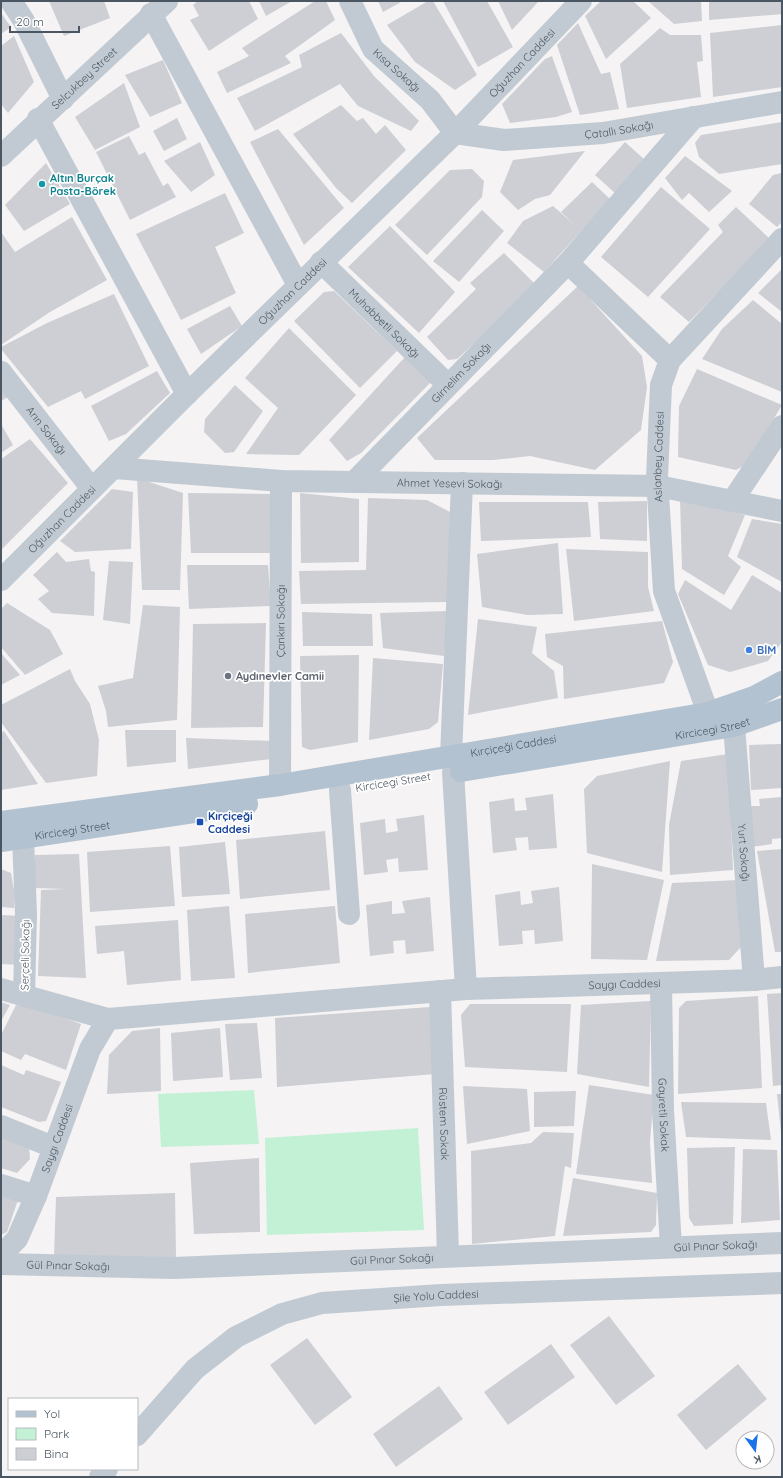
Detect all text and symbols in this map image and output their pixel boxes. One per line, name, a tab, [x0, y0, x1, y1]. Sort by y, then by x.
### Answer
scale bar	[10, 8, 79, 34]
text: 20 m	[16, 14, 44, 29]
street label: Oğuzhan Caddesi	[486, 26, 558, 100]
street label: Selcukbey Street	[49, 44, 120, 112]
street label: Kısa Sokağı	[370, 45, 423, 95]
street label: Çatallı Sokağı	[584, 117, 654, 141]
place label: Altın Burçak Pasta-Börek	[50, 171, 116, 198]
marker: Altın Burçak Pasta-Börek	[37, 179, 47, 189]
street label: Oğuzhan Caddesi	[255, 255, 329, 328]
street label: Muhabbetli Sokağı	[346, 285, 423, 361]
street label: Girnelim Sokağı	[428, 339, 494, 406]
street label: Arın Sokağı	[23, 403, 70, 457]
street label: Aslanbey Caddesi	[650, 411, 667, 503]
street label: Ahmet Yesevi Sokağı	[397, 476, 502, 491]
street label: Oğuzhan Caddesi	[25, 482, 99, 556]
street label: Çankırı Sokağı	[273, 585, 288, 657]
place label: BİM	[757, 643, 776, 657]
marker: BİM	[744, 645, 754, 655]
place label: Aydınevler Camii	[236, 669, 324, 683]
marker: Aydınevler Camii	[223, 671, 233, 681]
street label: Kircicegi Street	[674, 714, 752, 743]
street label: Kırçiçeği Caddesi	[469, 732, 557, 760]
street label: Kircicegi Street	[354, 769, 432, 795]
place label: Kırçiçeği Caddesi	[208, 809, 253, 836]
marker: Kırçiçeği Caddesi	[195, 817, 205, 827]
street label: Kircicegi Street	[34, 818, 111, 843]
street label: Yurt Sokağı	[735, 823, 753, 882]
street label: Serçeli Sokağı	[17, 919, 33, 991]
street label: Saygı Caddesi	[588, 976, 661, 992]
street label: Gayretli Sokak	[655, 1078, 672, 1152]
street label: Rüstem Sokak	[436, 1087, 452, 1161]
street label: Saygı Caddesi	[38, 1102, 76, 1175]
street label: Gül Pınar Sokağı	[674, 1237, 757, 1254]
street label: Gül Pınar Sokağı	[350, 1250, 434, 1268]
street label: Gül Pınar Sokağı	[26, 1258, 110, 1274]
street label: Şile Yolu Caddesi	[393, 1287, 479, 1305]
legend	[8, 1398, 138, 1470]
text: Yol	[44, 1406, 60, 1421]
text: Park	[44, 1426, 69, 1441]
north arrow	[735, 1430, 775, 1470]
text: Bina	[44, 1446, 69, 1461]
text: K	[752, 1452, 763, 1467]

